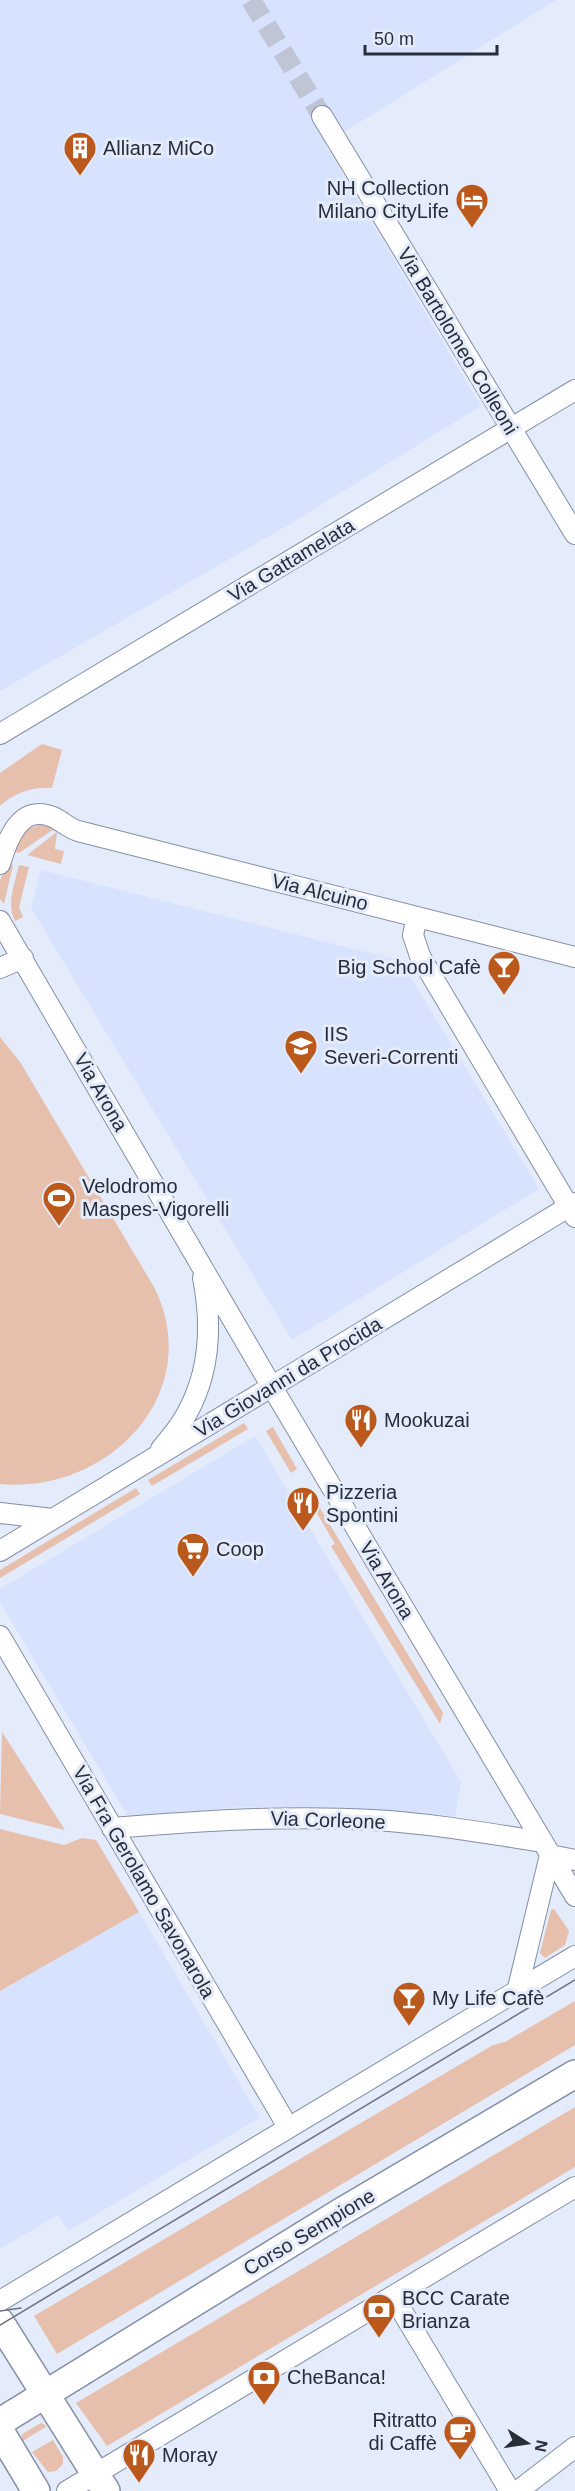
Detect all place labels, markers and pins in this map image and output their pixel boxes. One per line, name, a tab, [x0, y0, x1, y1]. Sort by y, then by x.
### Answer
building icon: Allianz MiCo	[62, 130, 98, 177]
place label: Allianz MiCo	[103, 137, 214, 159]
place label: NH Collection Milano CityLife	[318, 177, 449, 222]
hotel icon: NH Collection Milano CityLife	[454, 182, 490, 229]
bar icon: Big School Cafè	[486, 949, 522, 996]
place label: Big School Cafè	[338, 956, 481, 978]
place label: IIS Severi-Correnti	[324, 1023, 458, 1068]
school or university icon: IIS Severi-Correnti	[283, 1028, 319, 1075]
place label: Velodromo Maspes-Vigorelli	[82, 1175, 229, 1220]
sports icon: Velodromo Maspes-Vigorelli	[41, 1180, 77, 1227]
restaurant icon: Mookuzai	[343, 1402, 379, 1449]
place label: Mookuzai	[384, 1409, 470, 1431]
place label: Pizzeria Spontini	[326, 1481, 398, 1526]
restaurant icon: Pizzeria Spontini	[285, 1485, 321, 1532]
supermarket icon: Coop	[175, 1531, 211, 1578]
place label: Coop	[216, 1538, 264, 1560]
bar icon: My Life Cafè	[391, 1980, 427, 2027]
place label: My Life Cafè	[432, 1987, 544, 2009]
place label: BCC Carate Brianza	[402, 2287, 510, 2332]
bank icon: BCC Carate Brianza	[361, 2292, 397, 2339]
bank icon: CheBanca!	[246, 2359, 282, 2406]
place label: CheBanca!	[287, 2366, 386, 2388]
place label: Ritratto di Caffè	[368, 2409, 437, 2454]
cafe icon: Ritratto di Caffè	[442, 2414, 478, 2461]
restaurant icon: Moray	[121, 2437, 157, 2484]
place label: Moray	[162, 2444, 218, 2466]

